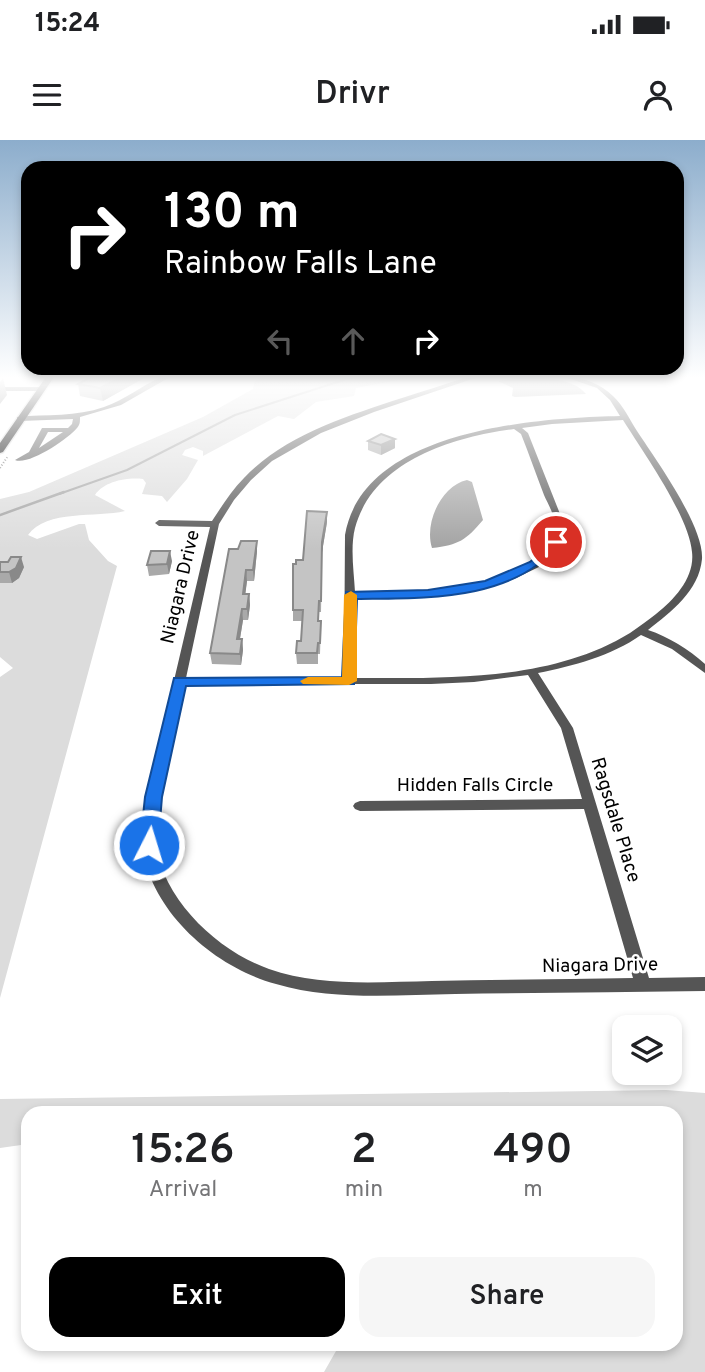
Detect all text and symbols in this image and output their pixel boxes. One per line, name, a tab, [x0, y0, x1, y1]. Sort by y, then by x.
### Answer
text: 15:24	[35, 8, 100, 41]
text: Drivr	[315, 75, 390, 115]
icon: menu	[28, 76, 66, 114]
icon: person	[639, 76, 677, 114]
text: 130 m	[164, 184, 300, 246]
icon: right	[49, 189, 140, 280]
text: Rainbow Falls Lane	[164, 245, 437, 285]
icon: left	[261, 322, 299, 360]
icon: ahead	[334, 322, 372, 360]
icon: right	[407, 322, 445, 360]
pin	[526, 512, 586, 572]
icon: arrive	[537, 523, 575, 561]
street label: Niagara Drive	[156, 528, 206, 646]
street label: Ragsdale Place	[585, 755, 645, 885]
street label: Hidden Falls Circle	[397, 774, 553, 798]
position arrow	[112, 808, 186, 882]
street label: Niagara Drive	[542, 953, 658, 979]
map controls	[612, 1015, 682, 1085]
button: layers	[612, 1015, 682, 1085]
text: 15:26	[131, 1125, 235, 1178]
text: 2	[351, 1125, 377, 1178]
text: 490	[493, 1125, 573, 1178]
text: Arrival	[149, 1176, 217, 1205]
text: min	[345, 1176, 383, 1205]
text: m	[523, 1176, 543, 1205]
button: Exit	[49, 1257, 345, 1337]
button: Share	[359, 1257, 655, 1337]

